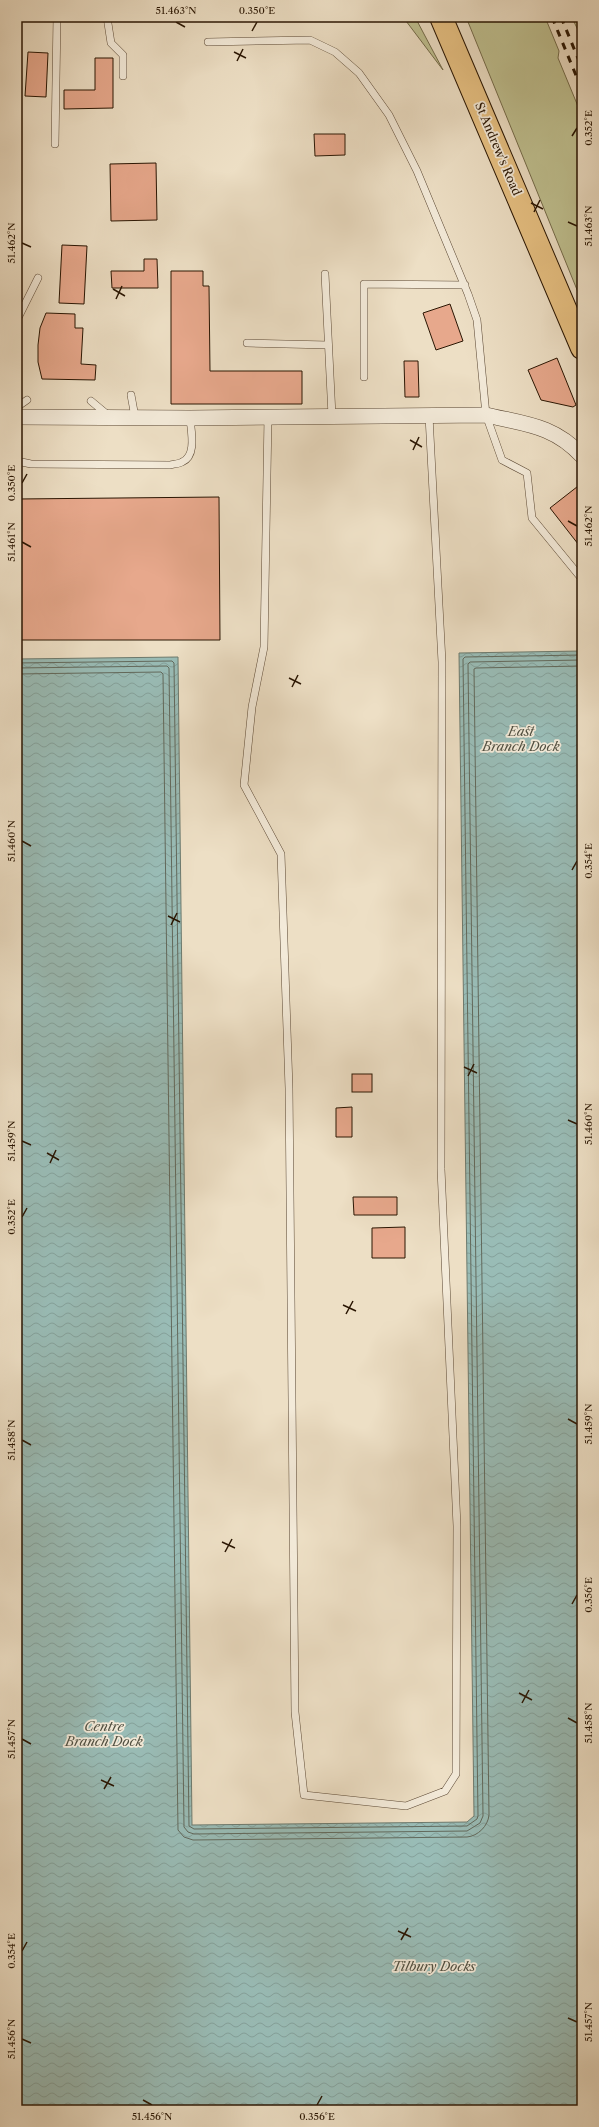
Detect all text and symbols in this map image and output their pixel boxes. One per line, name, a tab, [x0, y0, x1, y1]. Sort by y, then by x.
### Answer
text: 51.463°N	[156, 4, 197, 17]
text: 0.350°E	[239, 4, 275, 17]
street label: St Andrew's Road	[472, 100, 525, 198]
text: 0.352°E	[582, 110, 595, 146]
text: 51.463°N	[582, 206, 595, 247]
text: 51.462°N	[5, 222, 18, 264]
text: 0.350°E	[5, 465, 18, 501]
text: 51.462°N	[582, 505, 595, 547]
text: 51.461°N	[5, 522, 18, 562]
water label: East Branch Dock	[481, 723, 560, 754]
text: 51.460°N	[5, 820, 18, 862]
text: 0.354°E	[582, 843, 595, 879]
text: 51.460°N	[582, 1103, 595, 1145]
text: 51.459°N	[5, 1121, 18, 1161]
text: 0.352°E	[5, 1199, 18, 1235]
text: 51.459°N	[582, 1404, 595, 1444]
text: 51.458°N	[5, 1420, 18, 1460]
text: 0.356°E	[582, 1577, 595, 1613]
text: 51.458°N	[582, 1703, 595, 1743]
water label: Centre Branch Dock	[64, 1718, 143, 1749]
text: 51.457°N	[5, 1719, 18, 1759]
text: 0.354°E	[5, 1933, 18, 1969]
water label: Tilbury Docks	[392, 1958, 476, 1974]
text: 51.457°N	[582, 2002, 595, 2042]
text: 51.456°N	[5, 2019, 18, 2059]
text: 51.456°N	[132, 2110, 172, 2123]
text: 0.356°E	[299, 2110, 335, 2123]

